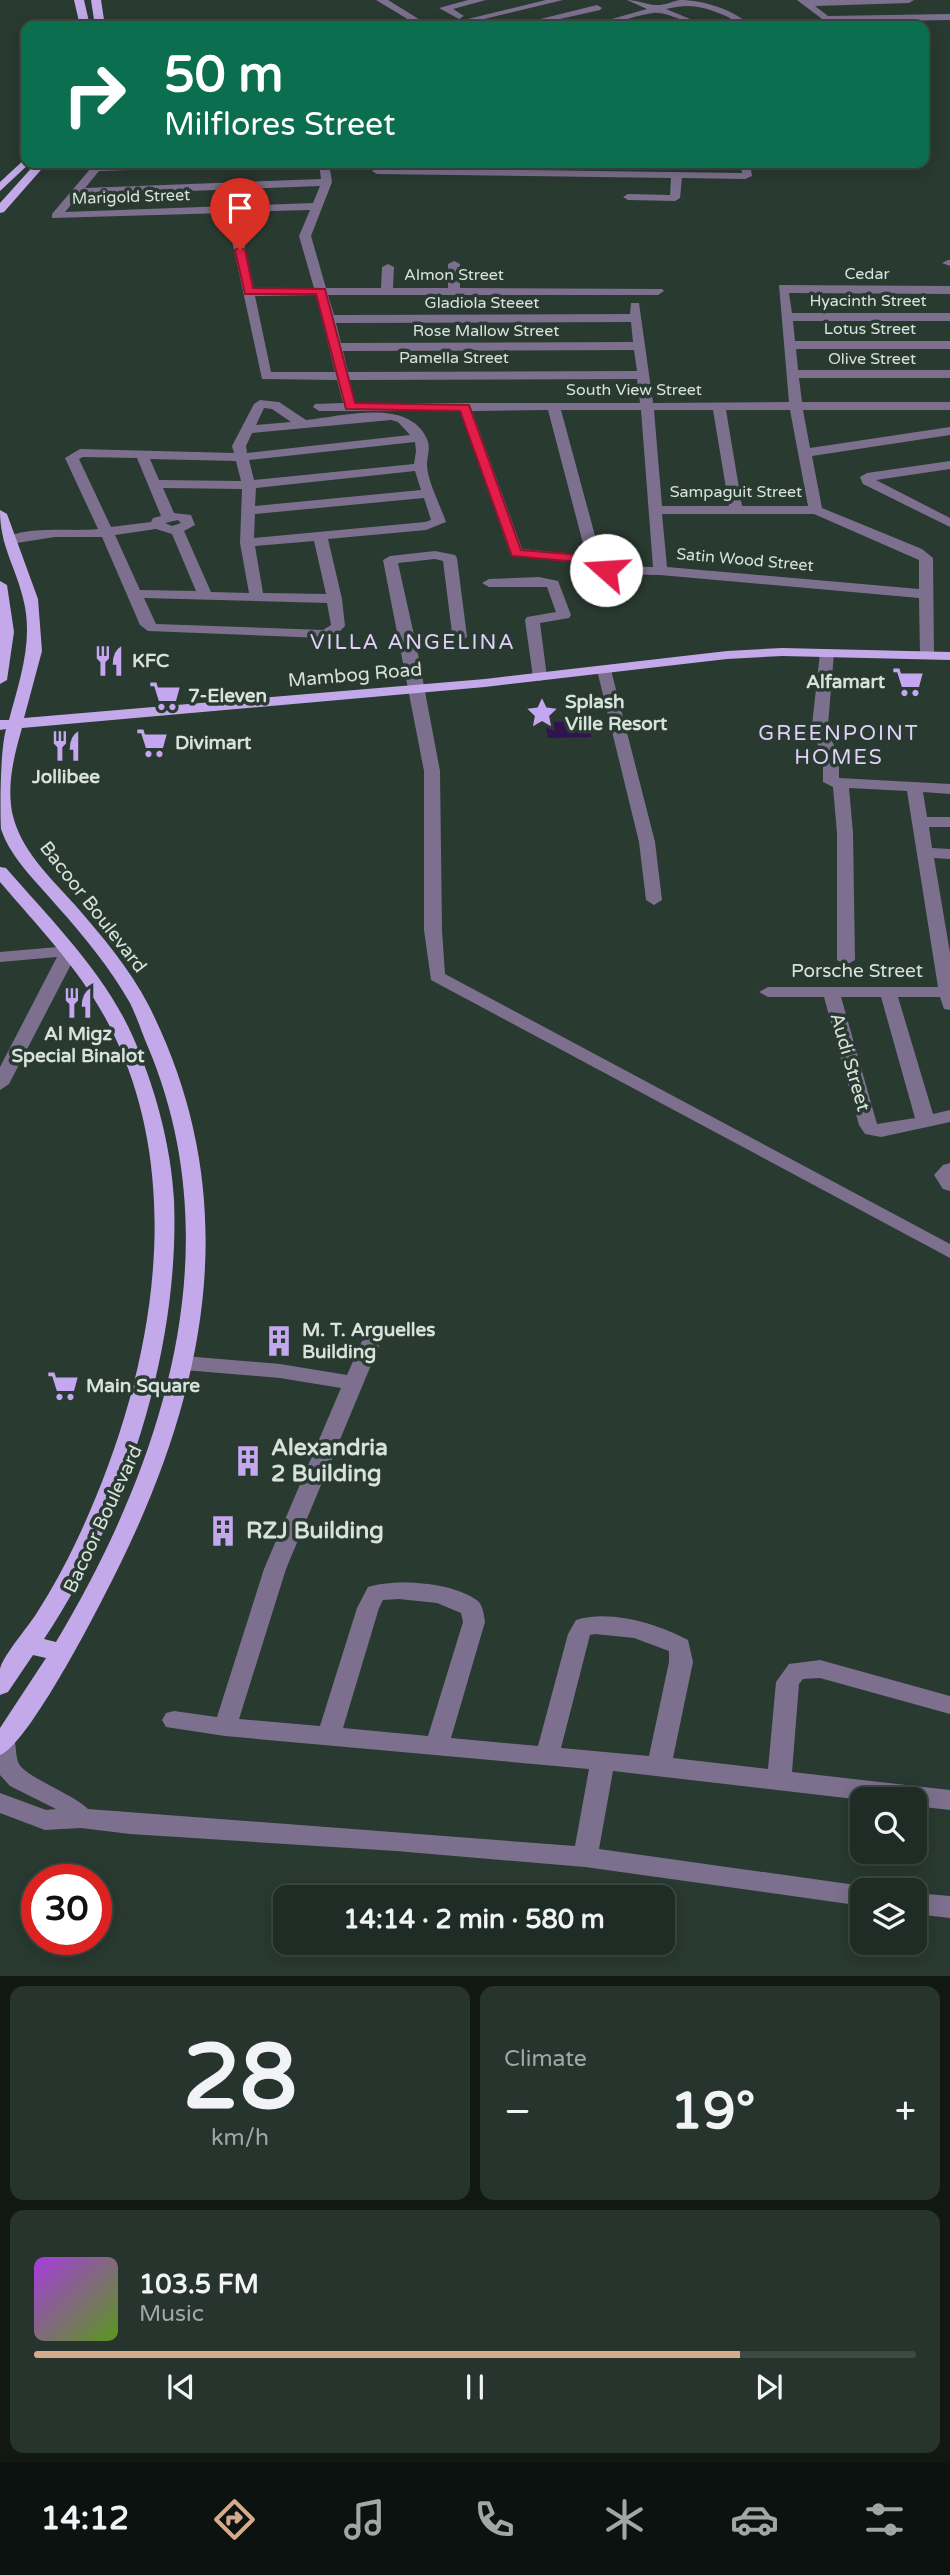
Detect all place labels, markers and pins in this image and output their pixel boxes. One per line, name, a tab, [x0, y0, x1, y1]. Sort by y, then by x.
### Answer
pin	[210, 178, 270, 250]
restaurant icon: KFC	[92, 644, 126, 678]
place label: KFC	[132, 650, 169, 672]
supermarket icon: Alfamart	[891, 665, 925, 699]
place label: Alfamart	[806, 671, 886, 693]
supermarket icon: 7-Eleven	[148, 679, 182, 713]
place label: 7-Eleven	[188, 685, 267, 707]
place label: Splash Ville Resort	[565, 691, 668, 735]
place icon: Splash Ville Resort	[525, 696, 559, 730]
supermarket icon: Divimart	[135, 726, 169, 760]
restaurant icon: Jollibee	[49, 729, 83, 763]
place label: Divimart	[175, 732, 252, 754]
place label: Jollibee	[31, 766, 100, 788]
restaurant icon: Al Migz Special Binalot	[61, 986, 95, 1020]
place label: Al Migz Special Binalot	[12, 1023, 145, 1068]
place label: M. T. Arguelles Building	[302, 1319, 435, 1364]
building icon: M. T. Arguelles Building	[262, 1324, 296, 1358]
supermarket icon: Main Square	[46, 1369, 80, 1403]
place label: Main Square	[86, 1375, 200, 1398]
place label: Alexandria 2 Building	[271, 1434, 388, 1488]
building icon: Alexandria 2 Building	[231, 1444, 265, 1478]
building icon: RZJ Building	[206, 1514, 240, 1548]
place label: RZJ Building	[246, 1517, 384, 1545]

